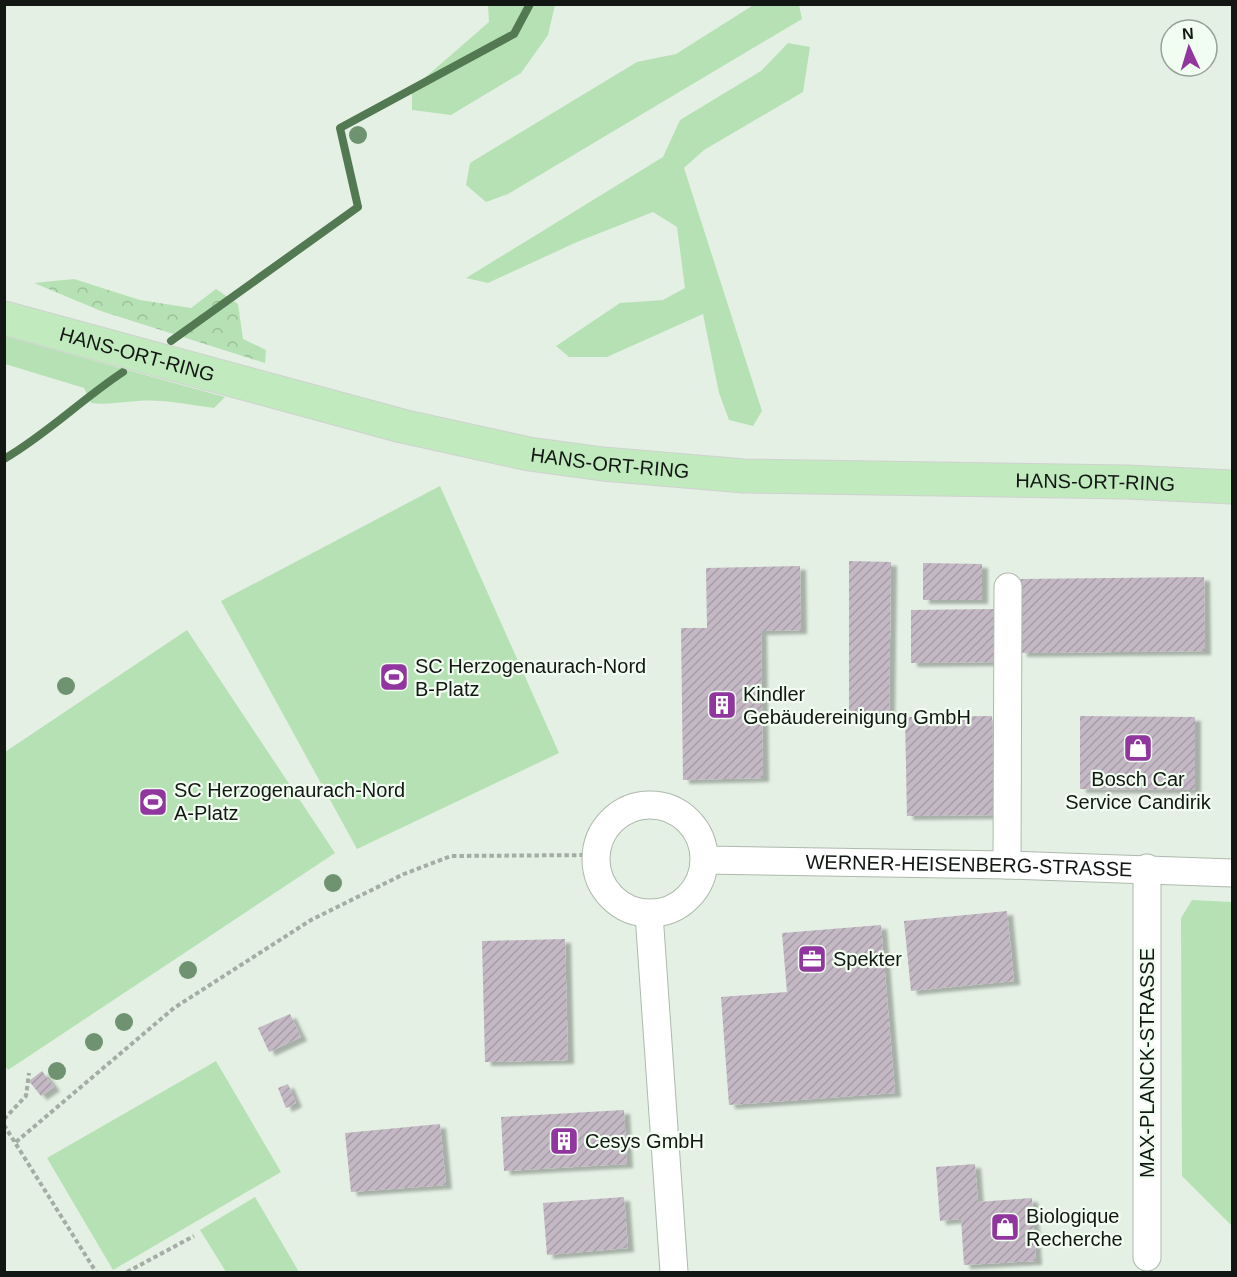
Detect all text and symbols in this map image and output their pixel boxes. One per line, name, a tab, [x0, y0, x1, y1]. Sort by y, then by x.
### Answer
north arrow	[1159, 18, 1219, 78]
text: N	[1182, 25, 1194, 42]
street label: HANS-ORT-RING	[57, 323, 217, 386]
street label: HANS-ORT-RING	[529, 443, 690, 482]
street label: HANS-ORT-RING	[1015, 469, 1176, 495]
place label: SC Herzogenaurach-Nord B-Platz	[415, 655, 646, 700]
sports icon: SC Herzogenaurach-Nord B-Platz	[378, 661, 410, 693]
place label: Kindler Gebäudereinigung GmbH	[743, 683, 971, 728]
building icon: Kindler Gebäudereinigung GmbH	[706, 689, 738, 721]
shop icon: Bosch Car Service Candirik	[1122, 732, 1154, 764]
place label: Bosch Car Service Candirik	[1065, 768, 1212, 813]
place label: SC Herzogenaurach-Nord A-Platz	[174, 779, 405, 824]
sports icon: SC Herzogenaurach-Nord A-Platz	[137, 786, 169, 818]
street label: WERNER-HEISENBERG-STRASSE	[805, 851, 1133, 880]
office icon: Spekter	[796, 943, 828, 975]
place label: Spekter	[833, 948, 902, 970]
street label: MAX-PLANCK-STRASSE	[1136, 948, 1158, 1178]
building icon: Cesys GmbH	[548, 1125, 580, 1157]
place label: Cesys GmbH	[585, 1130, 704, 1152]
place label: Biologique Recherche	[1026, 1205, 1123, 1250]
shop icon: Biologique Recherche	[989, 1211, 1021, 1243]

